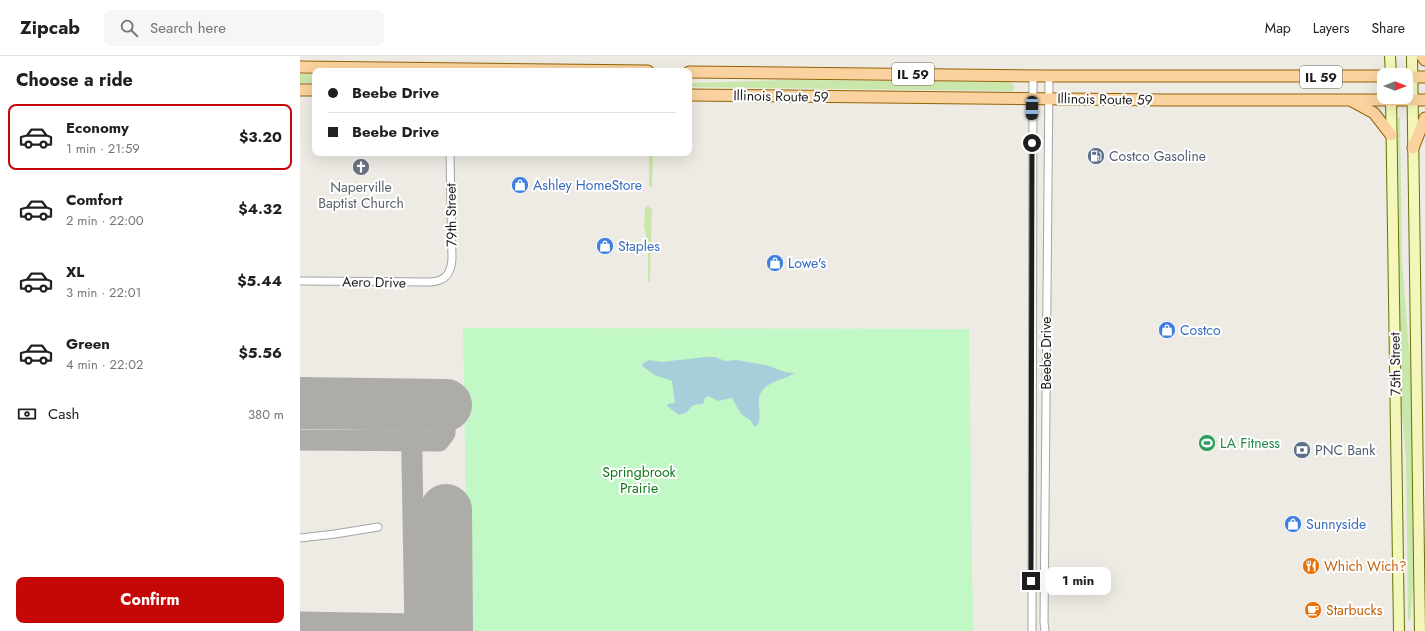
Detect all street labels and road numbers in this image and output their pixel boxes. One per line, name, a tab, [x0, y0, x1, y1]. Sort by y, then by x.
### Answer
road number: IL 59	[892, 63, 934, 85]
road number: IL 59	[1300, 66, 1342, 88]
street label: Illinois Route 59	[733, 85, 829, 107]
street label: Illinois Route 59	[1057, 88, 1153, 110]
street label: 79th Street	[440, 182, 462, 247]
street label: Aero Drive	[342, 271, 406, 293]
street label: Beebe Drive	[1036, 317, 1056, 389]
street label: 75th Street	[1384, 331, 1406, 396]

